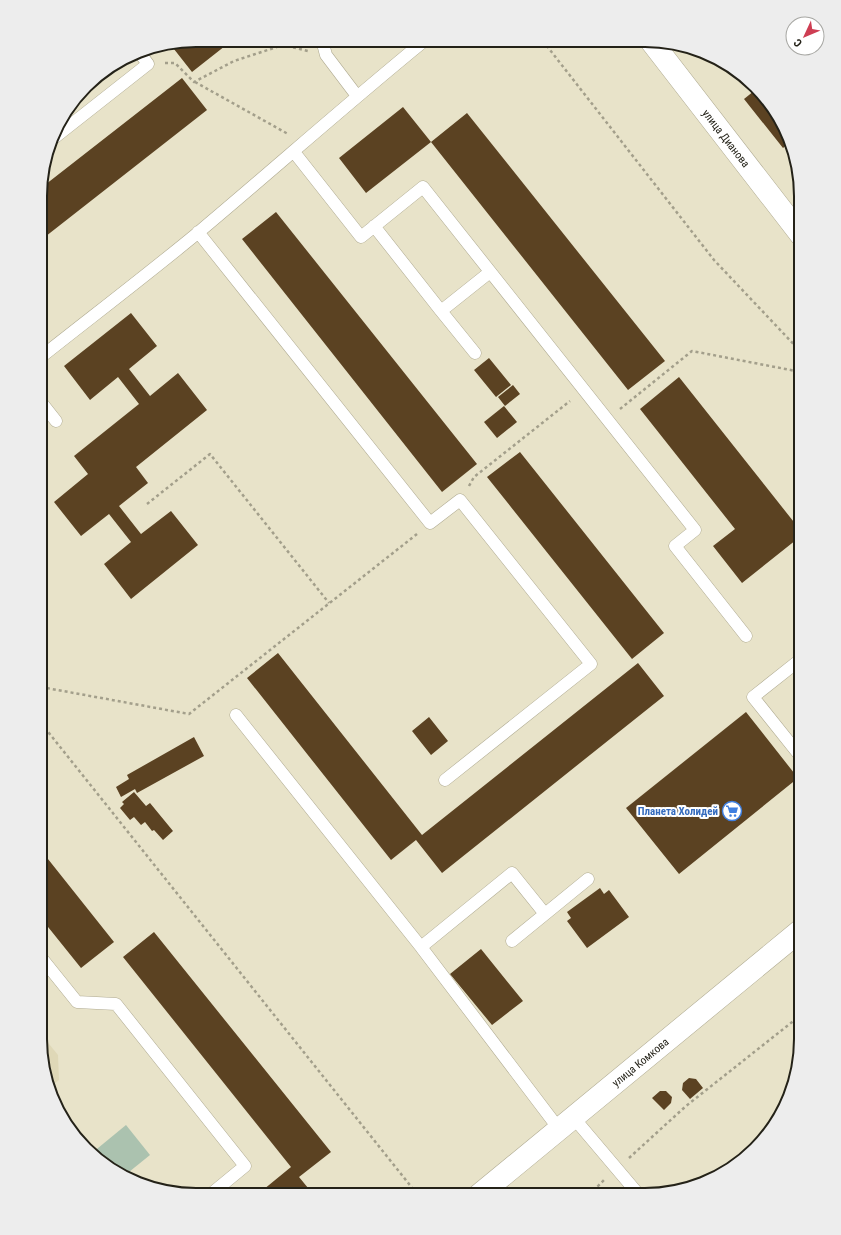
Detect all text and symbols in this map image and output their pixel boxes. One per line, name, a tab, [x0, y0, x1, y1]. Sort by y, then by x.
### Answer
north arrow	[785, 16, 825, 56]
text: С	[791, 36, 805, 49]
street label: улица Дианова	[699, 107, 752, 170]
supermarket icon: Планета Холидей	[721, 800, 743, 822]
place label: Планета Холидей	[638, 805, 718, 818]
street label: улица Комкова	[610, 1035, 672, 1090]

